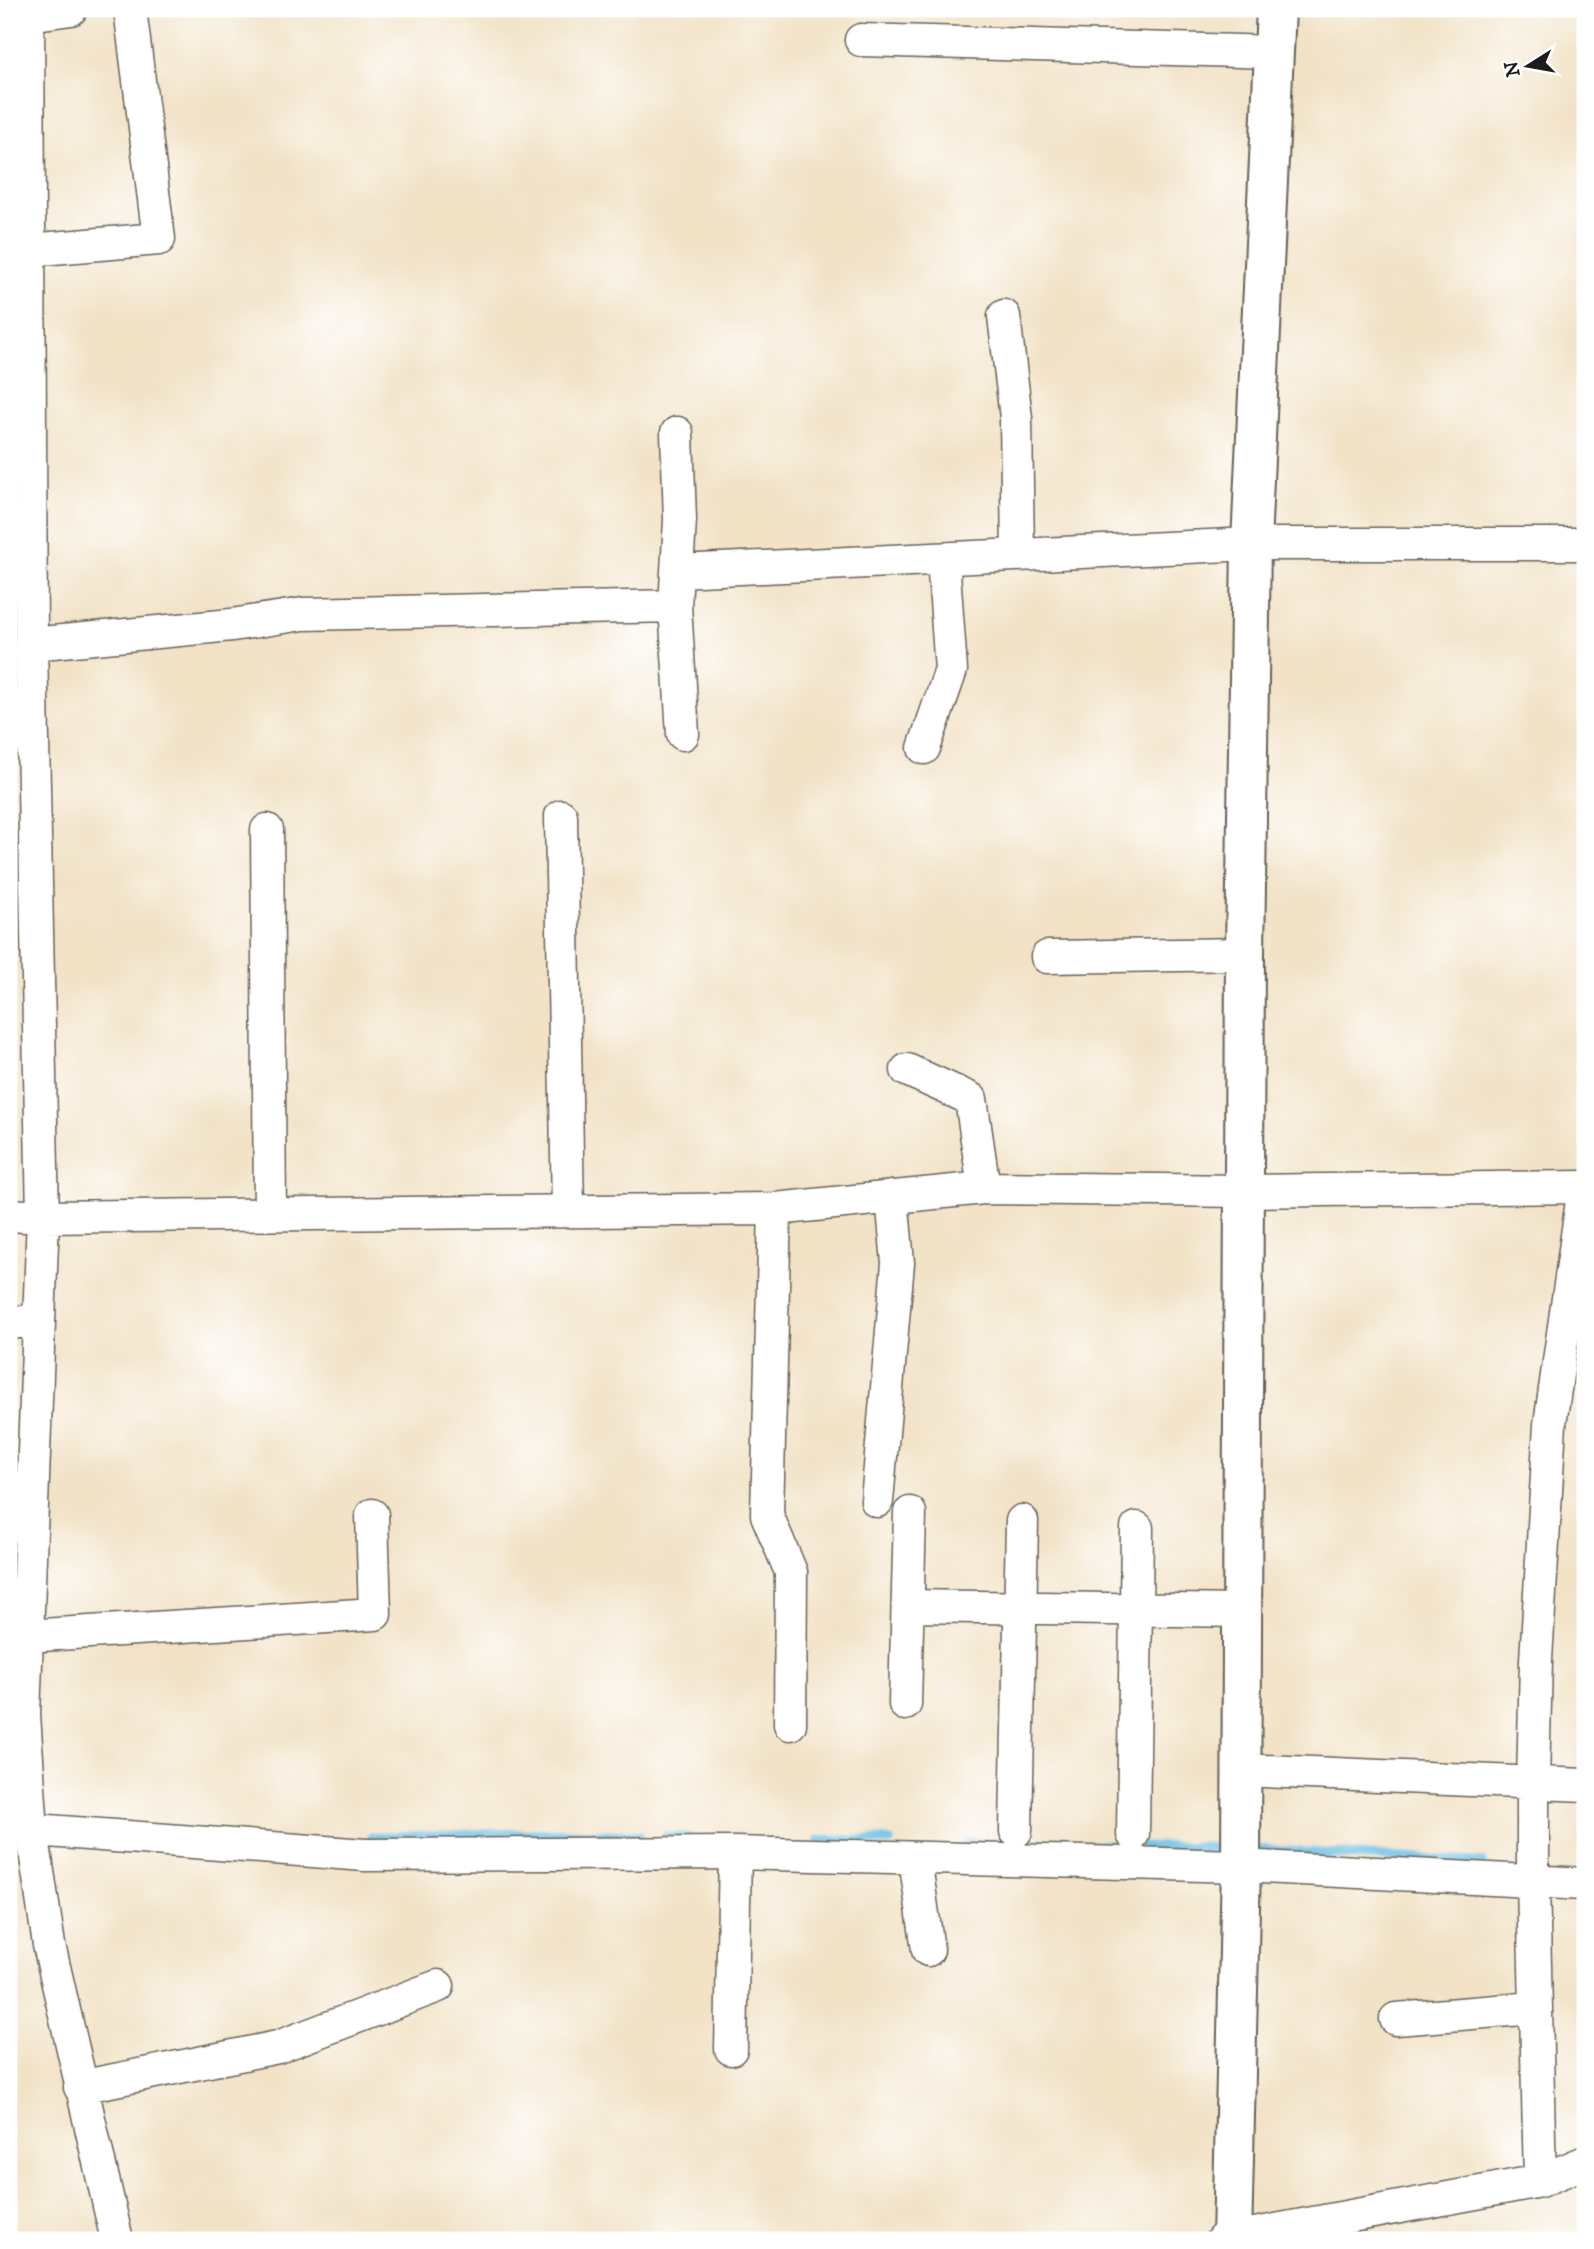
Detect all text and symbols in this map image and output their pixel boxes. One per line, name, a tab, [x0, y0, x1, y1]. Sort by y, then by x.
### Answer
north arrow	[1492, 32, 1562, 102]
text: N	[1500, 59, 1526, 79]

